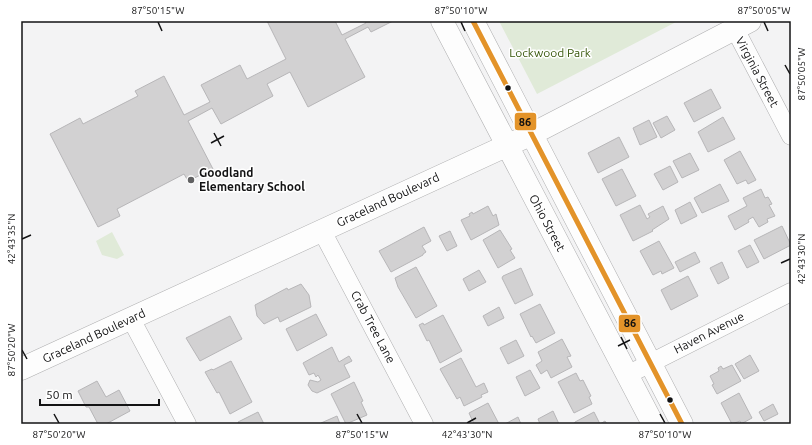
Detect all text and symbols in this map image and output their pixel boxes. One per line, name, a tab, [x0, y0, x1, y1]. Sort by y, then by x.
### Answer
text: 87°50'15"W	[132, 5, 184, 16]
text: 87°50'10"W	[435, 5, 487, 16]
text: 87°50'05"W	[738, 5, 790, 16]
street label: Virginia Street	[734, 35, 781, 109]
park label: Lockwood Park	[509, 46, 591, 59]
text: 87°50'05"W	[796, 48, 807, 100]
unlabelled marker	[503, 83, 513, 93]
line badge: 86	[514, 112, 537, 131]
text: 86	[519, 116, 531, 128]
place label: Goodland Elementary School	[199, 166, 305, 193]
street label: Graceland Boulevard	[334, 170, 441, 229]
marker: Goodland Elementary School	[186, 175, 196, 185]
street label: Ohio Street	[527, 192, 568, 254]
text: 42°43'35"N	[6, 214, 17, 264]
text: 42°43'30"N	[796, 234, 807, 284]
street label: Crab Tree Lane	[349, 288, 398, 365]
street label: Graceland Boulevard	[40, 306, 147, 365]
street label: Haven Avenue	[672, 309, 746, 356]
line badge: 86	[618, 314, 641, 333]
text: 86	[624, 317, 636, 329]
text: 87°50'20"W	[6, 324, 17, 376]
scale bar	[40, 381, 159, 407]
text: 50 m	[46, 388, 73, 401]
unlabelled marker	[665, 395, 675, 405]
text: 87°50'20"W	[33, 429, 85, 440]
text: 87°50'15"W	[336, 429, 388, 440]
text: 42°43'30"N	[442, 429, 492, 440]
text: 87°50'10"W	[639, 429, 691, 440]

